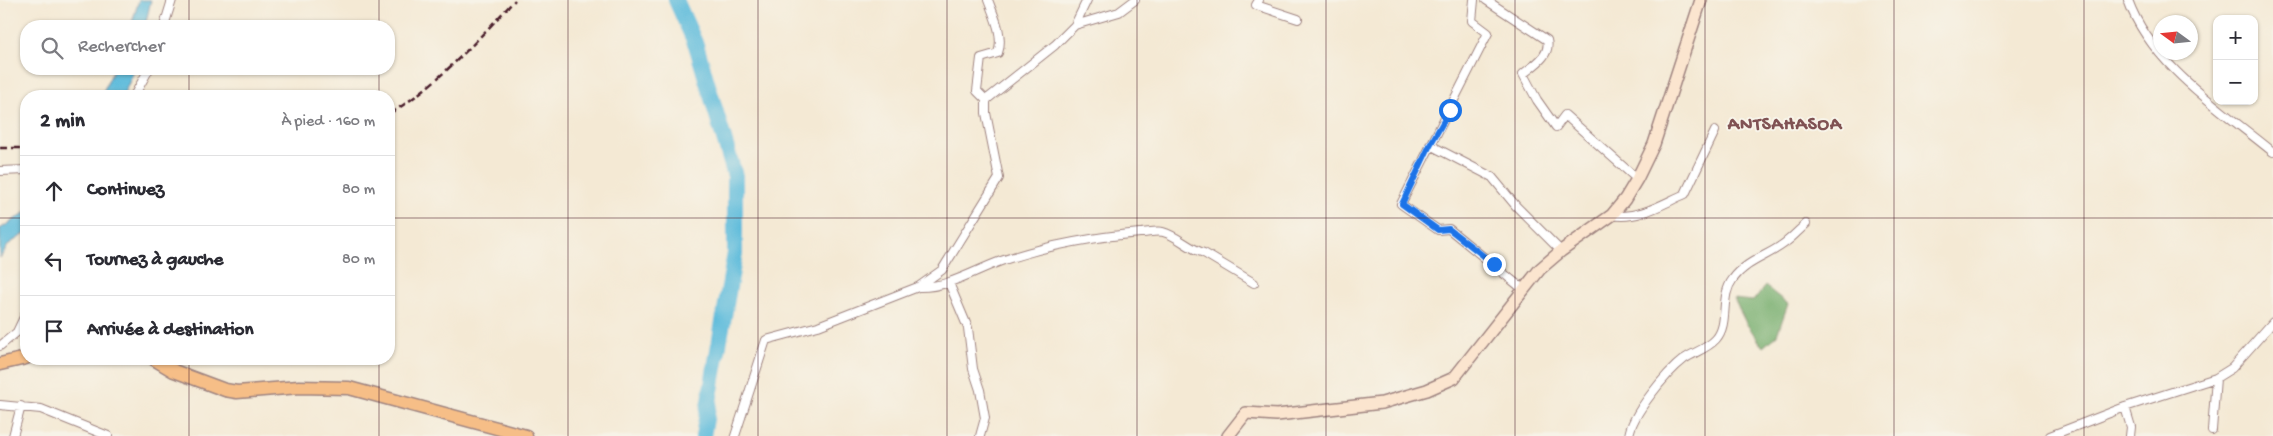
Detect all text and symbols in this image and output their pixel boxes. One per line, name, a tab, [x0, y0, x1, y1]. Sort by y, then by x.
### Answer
north arrow	[2153, 15, 2198, 60]
map controls	[2213, 15, 2258, 105]
button: +	[2213, 15, 2258, 60]
search box	[20, 20, 395, 75]
icon: search	[38, 34, 66, 62]
text: Rechercher	[78, 36, 164, 59]
button: −	[2213, 60, 2258, 105]
route start	[1439, 99, 1462, 122]
text: 2 min	[40, 110, 85, 135]
text: À pied · 160 m	[281, 113, 375, 132]
district label: ANTSAHASOA	[1727, 114, 1843, 137]
icon: ahead	[40, 177, 68, 205]
text: Continuez	[87, 179, 164, 202]
text: 80 m	[342, 181, 375, 200]
icon: left	[40, 247, 68, 275]
text: Tournez à gauche	[87, 249, 223, 272]
text: 80 m	[342, 251, 375, 270]
route end	[1483, 253, 1506, 276]
icon: arrive	[40, 317, 68, 345]
text: Arrivée à destination	[87, 319, 253, 342]

